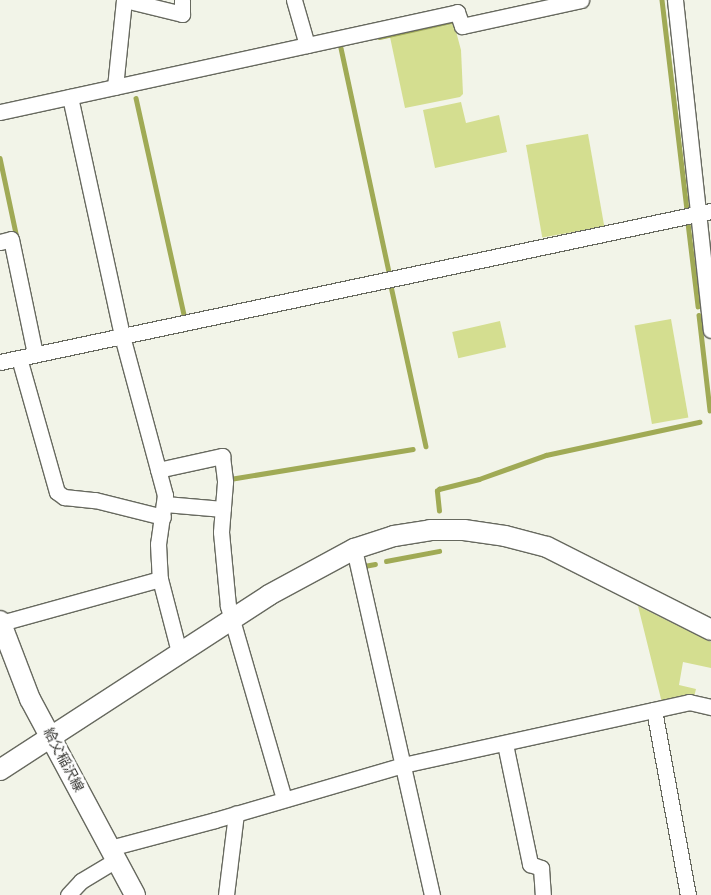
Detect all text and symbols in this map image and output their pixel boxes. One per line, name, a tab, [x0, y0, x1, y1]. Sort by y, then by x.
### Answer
street label: 給父稲沢線	[39, 725, 87, 795]

